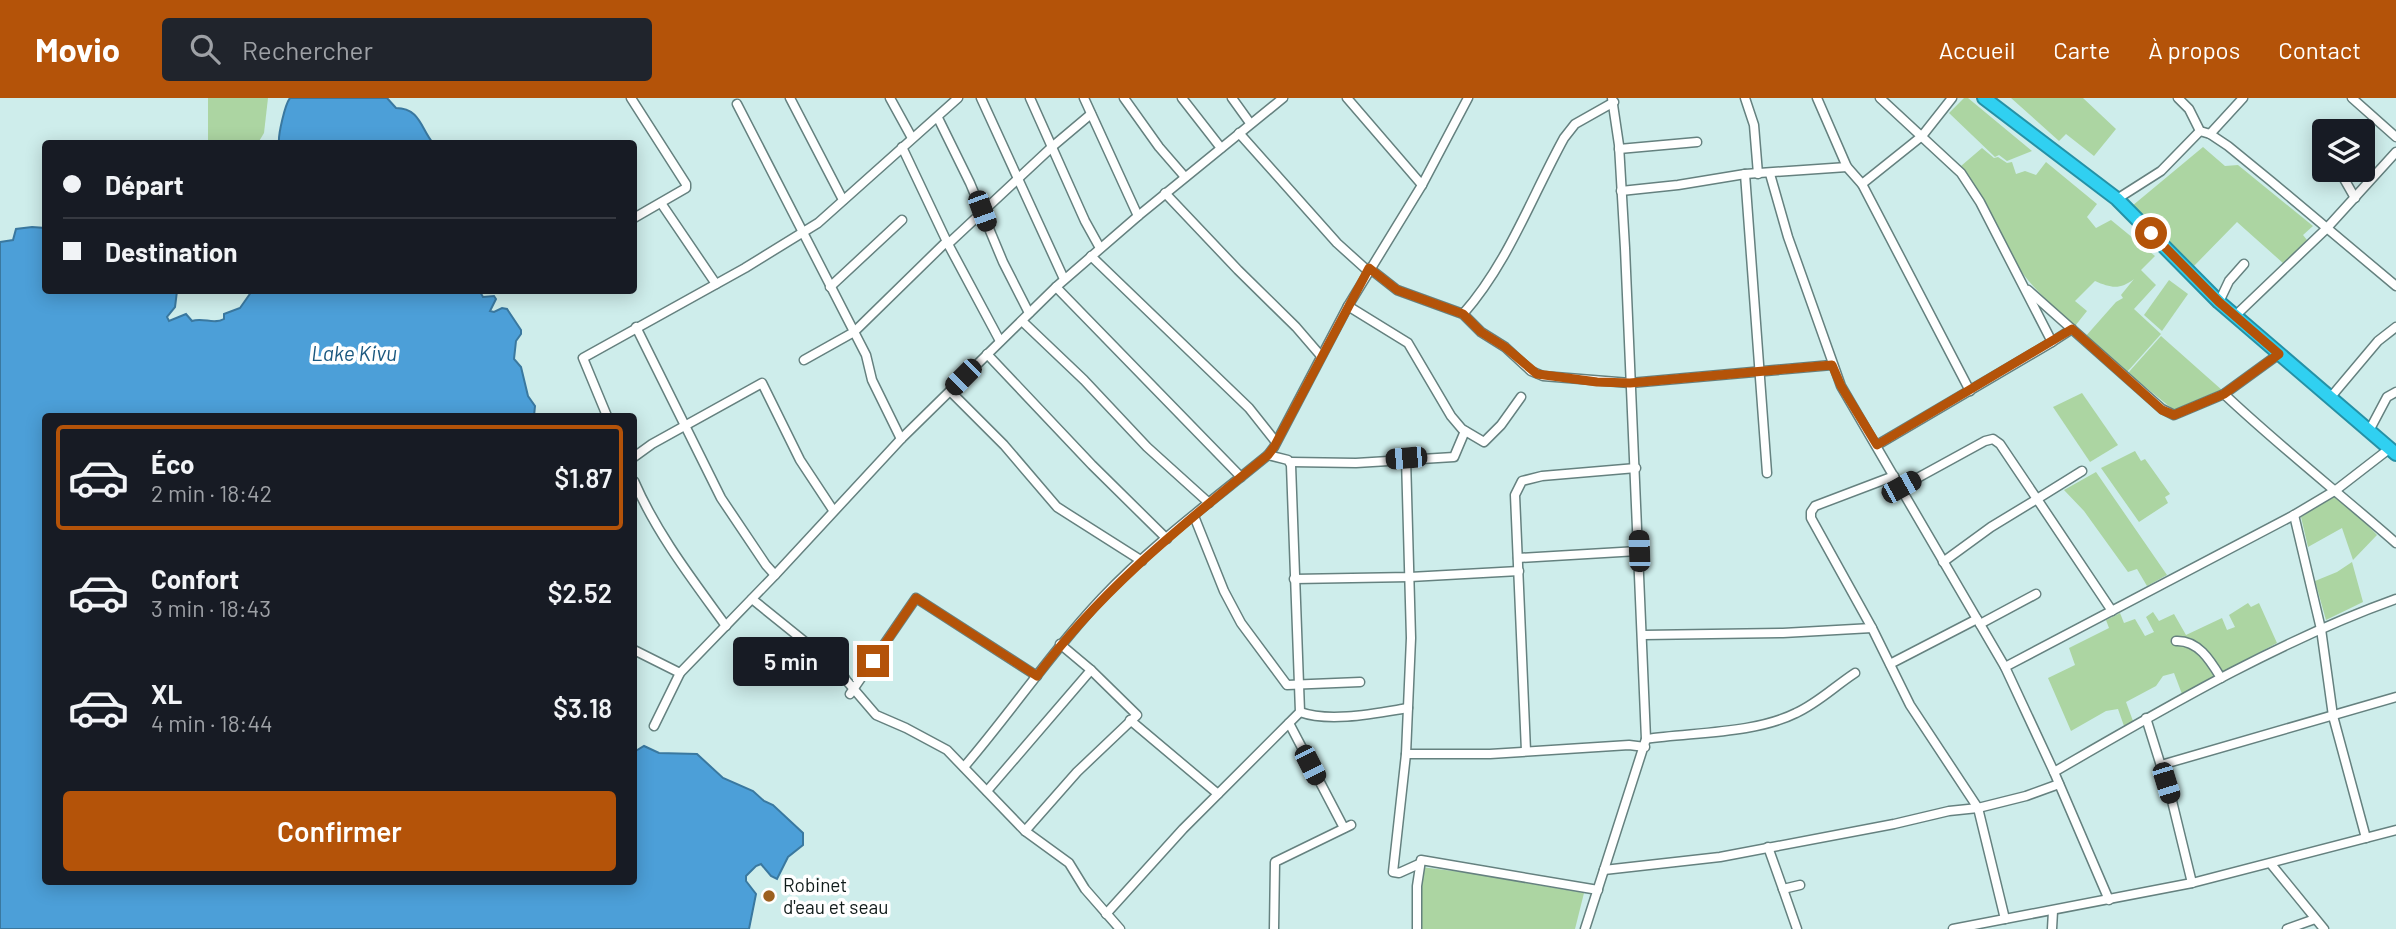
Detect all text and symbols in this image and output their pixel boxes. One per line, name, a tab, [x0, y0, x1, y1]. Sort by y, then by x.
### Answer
search box	[162, 18, 652, 81]
text: Movio	[35, 29, 120, 69]
icon: search	[186, 30, 224, 68]
text: Rechercher	[242, 34, 373, 65]
text: Accueil	[1939, 35, 2015, 64]
text: Carte	[2053, 35, 2110, 64]
text: À propos	[2148, 35, 2240, 64]
text: Contact	[2278, 35, 2361, 64]
map controls	[2312, 119, 2375, 182]
button: layers	[2312, 119, 2375, 182]
text: Départ	[105, 169, 184, 200]
car	[965, 188, 1000, 234]
route start	[2135, 217, 2167, 249]
text: Destination	[105, 236, 238, 267]
water label: Lake Kivu	[311, 340, 397, 365]
car	[941, 355, 986, 399]
icon: car	[67, 446, 130, 509]
car	[1385, 446, 1428, 470]
text: Éco	[151, 448, 194, 479]
text: $1.87	[554, 462, 612, 493]
car	[1878, 468, 1925, 506]
text: 2 min · 18:42	[151, 479, 272, 507]
car	[1628, 530, 1651, 572]
icon: car	[67, 561, 130, 624]
text: Confort	[151, 563, 239, 594]
text: $2.52	[548, 577, 612, 608]
text: 3 min · 18:43	[151, 594, 271, 622]
callout: 5 min	[733, 636, 848, 686]
route end	[857, 645, 889, 677]
text: 5 min	[764, 647, 818, 675]
icon: car	[67, 676, 130, 739]
text: XL	[151, 678, 182, 709]
text: $3.18	[553, 692, 612, 723]
text: 4 min · 18:44	[151, 709, 273, 737]
car	[1292, 742, 1329, 788]
car	[2150, 760, 2183, 806]
button: Confirmer	[63, 791, 616, 871]
place label: Robinet d'eau et seau	[783, 873, 888, 918]
marker: Robinet d'eau et seau	[761, 888, 777, 904]

